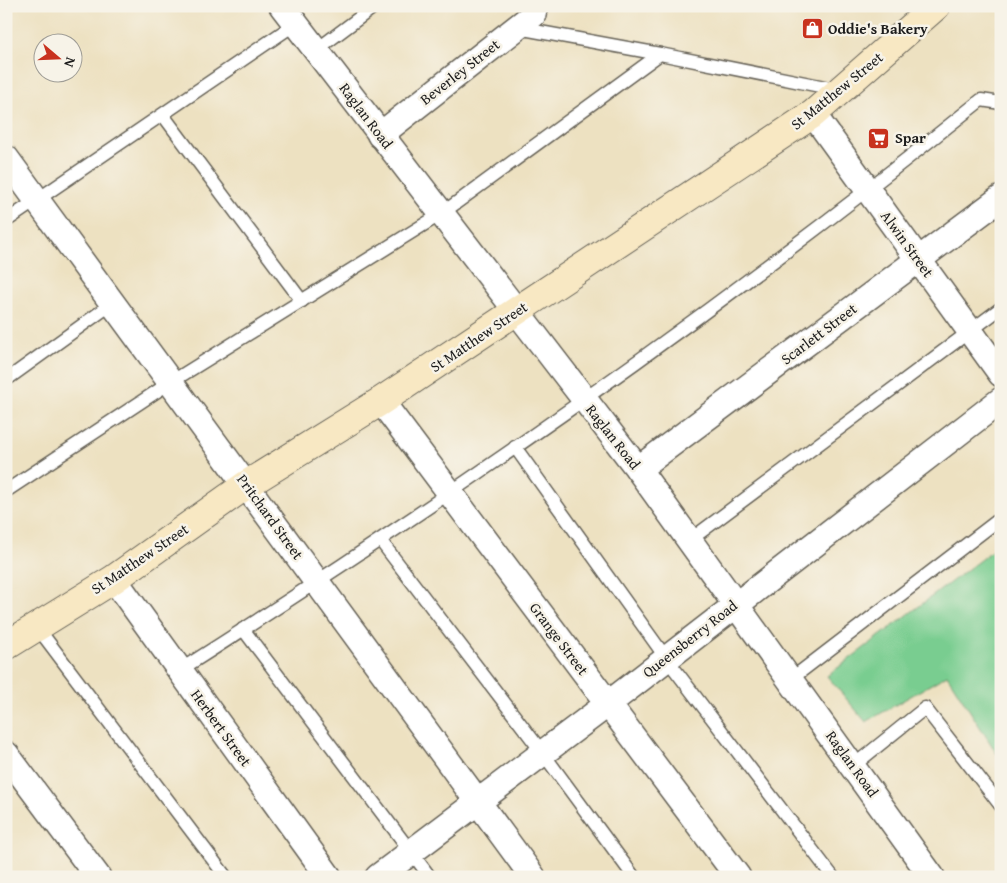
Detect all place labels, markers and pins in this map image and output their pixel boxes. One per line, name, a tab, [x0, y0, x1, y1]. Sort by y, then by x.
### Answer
shop icon: Oddie's Bakery	[800, 17, 824, 41]
place label: Oddie's Bakery	[828, 18, 928, 39]
supermarket icon: Spar	[867, 126, 891, 150]
place label: Spar	[895, 127, 926, 148]

